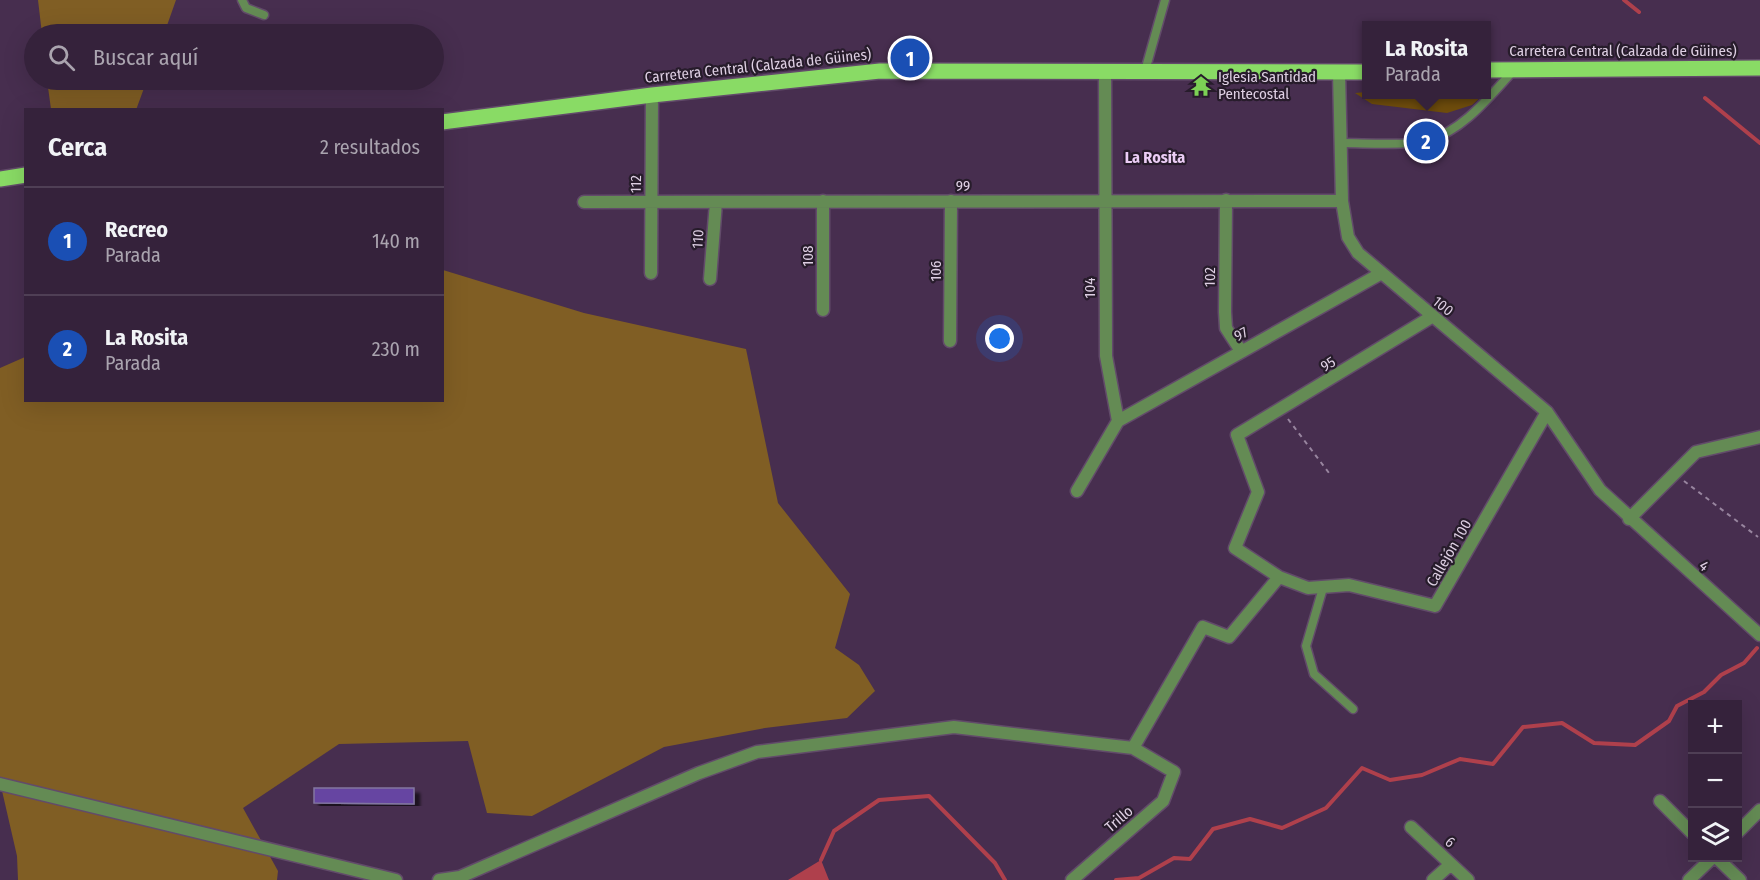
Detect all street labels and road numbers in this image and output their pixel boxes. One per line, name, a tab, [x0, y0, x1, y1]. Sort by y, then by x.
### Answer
street label: Carretera Central (Calzada de Güines)	[1509, 42, 1737, 60]
street label: Carretera Central (Calzada de Güines)	[644, 45, 872, 87]
street label: 112	[627, 174, 645, 193]
street label: 99	[956, 177, 970, 195]
street label: 110	[688, 229, 708, 249]
street label: 108	[799, 245, 817, 267]
street label: 106	[927, 260, 945, 282]
street label: 102	[1201, 266, 1219, 287]
street label: 104	[1081, 278, 1099, 298]
street label: 100	[1429, 292, 1457, 320]
street label: 97	[1231, 323, 1251, 345]
street label: 95	[1317, 353, 1339, 375]
street label: Callejón 100	[1423, 516, 1475, 590]
street label: 4	[1695, 557, 1713, 575]
street label: Trillo	[1101, 802, 1137, 836]
street label: 6	[1441, 833, 1459, 851]

